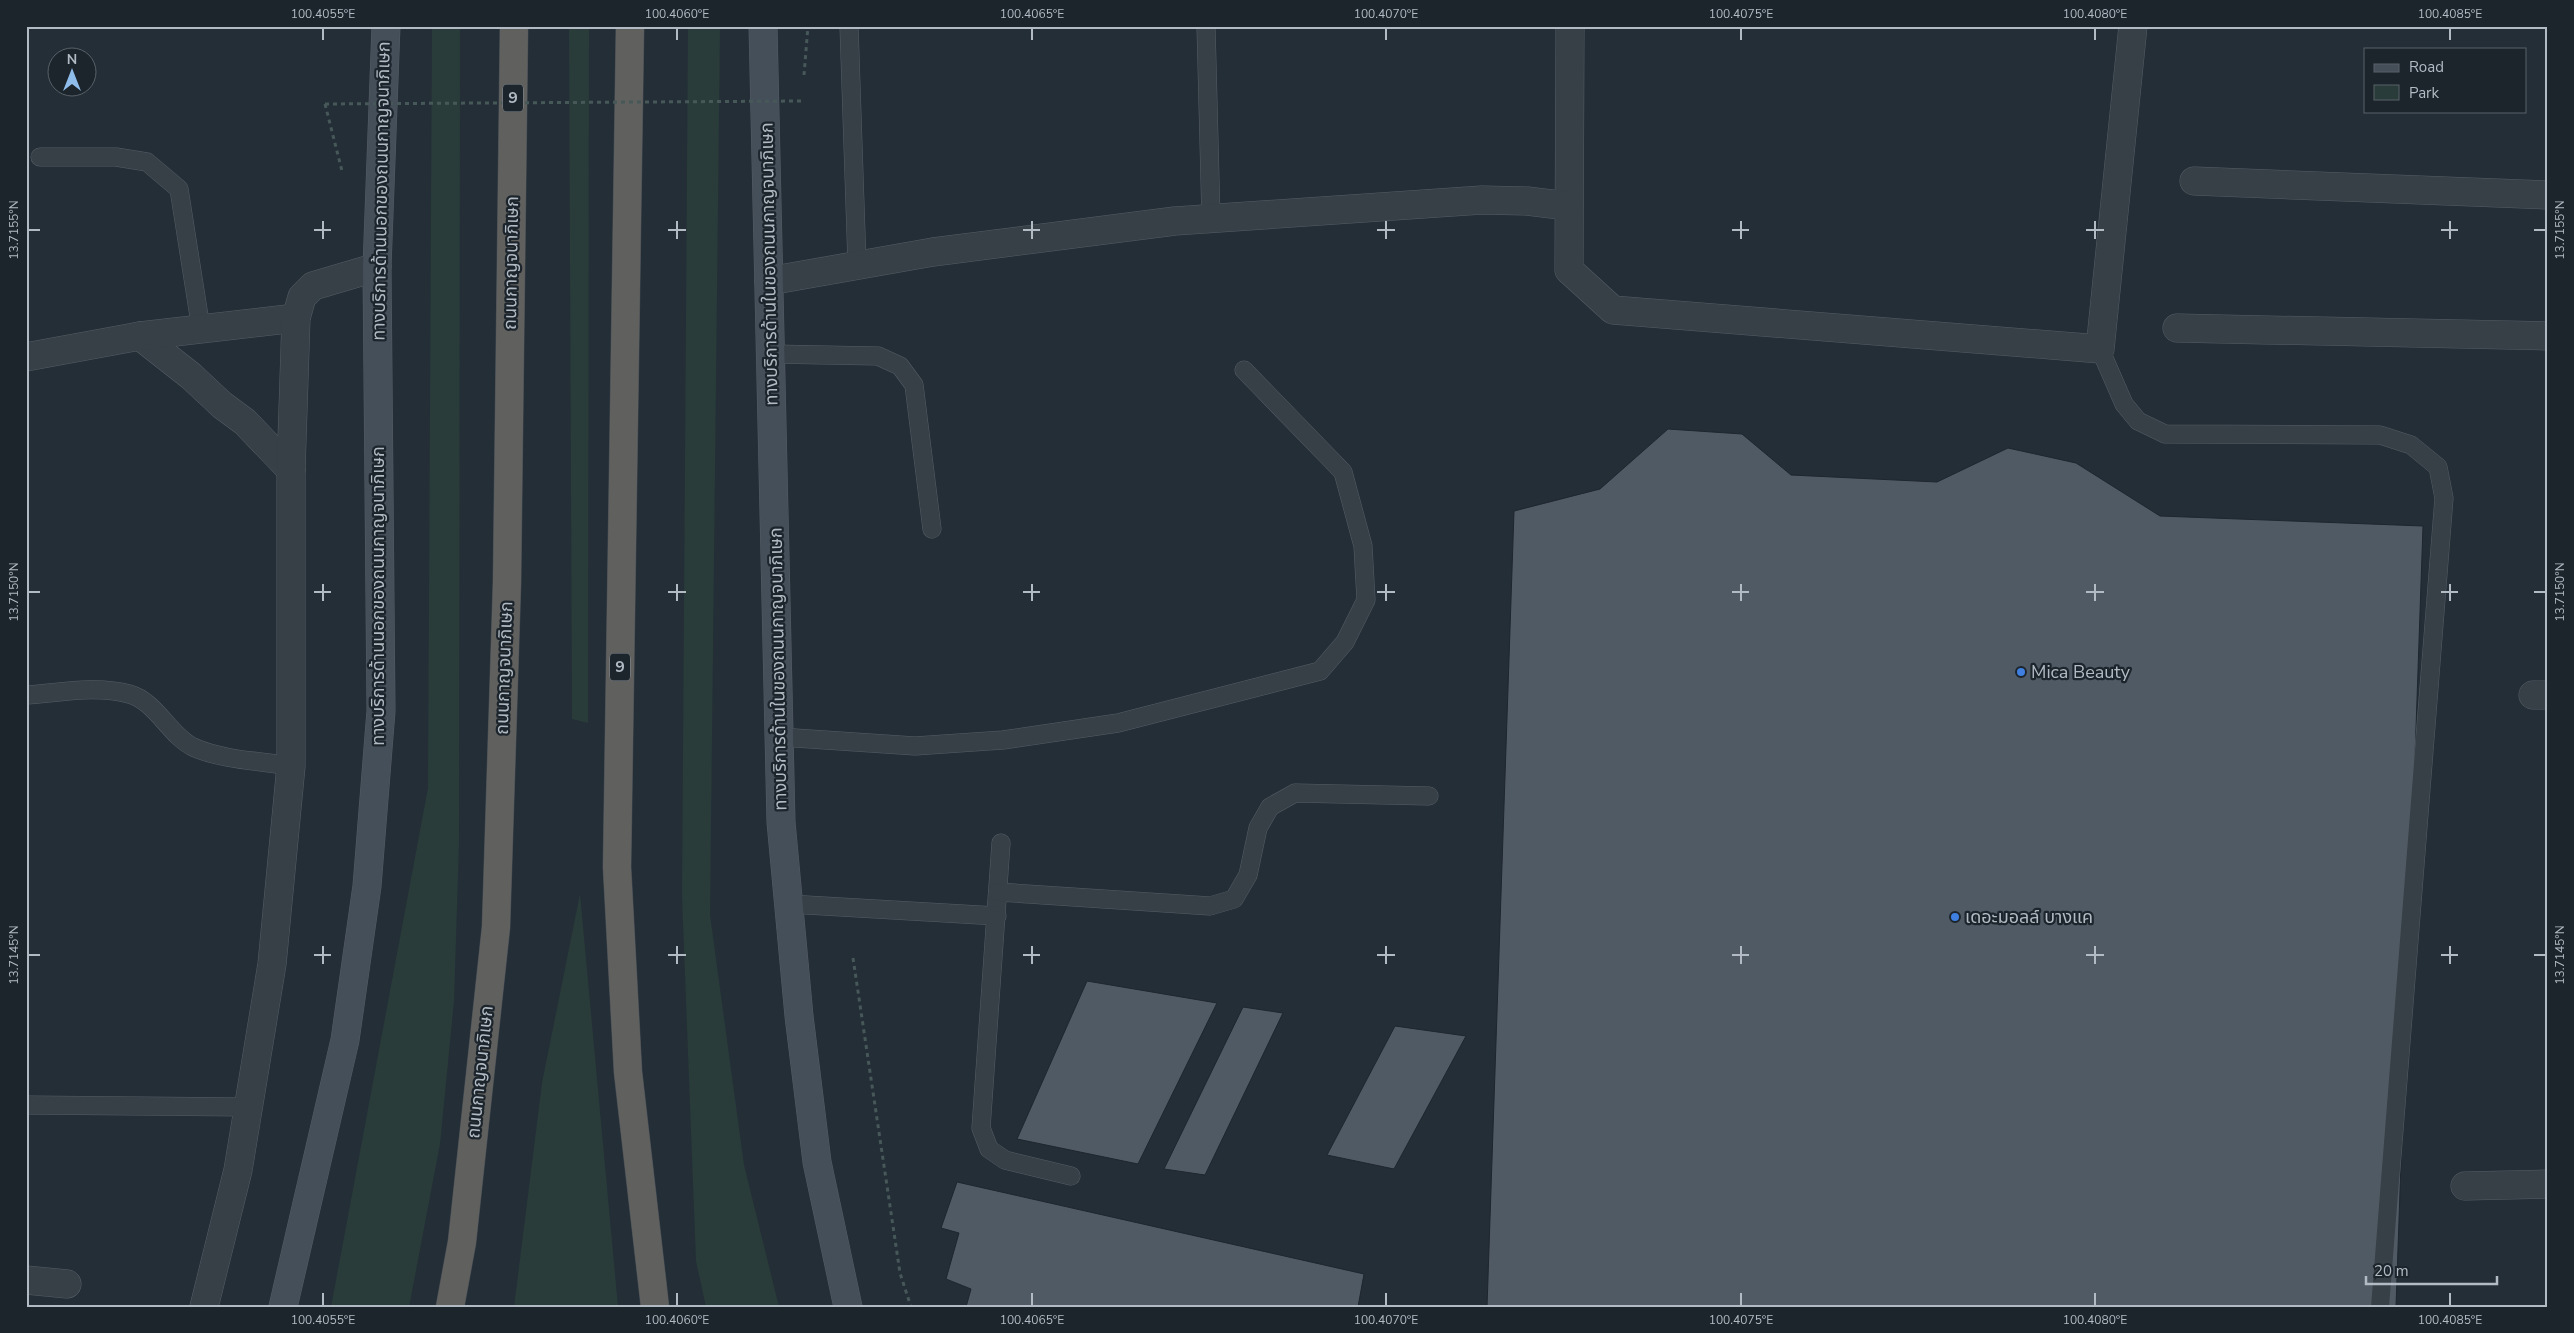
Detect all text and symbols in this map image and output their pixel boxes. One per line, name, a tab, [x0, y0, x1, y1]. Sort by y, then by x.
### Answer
text: 100.4055°E	[291, 6, 355, 22]
text: 100.4060°E	[645, 6, 709, 22]
text: 100.4065°E	[1000, 6, 1064, 22]
text: 100.4070°E	[1354, 6, 1418, 22]
text: 100.4075°E	[1709, 6, 1773, 22]
text: 100.4080°E	[2063, 6, 2127, 22]
text: 100.4085°E	[2418, 6, 2482, 22]
street label: ทางบริการด้านนอกของถนนกาญจนาภิเษก	[366, 41, 396, 341]
north arrow	[48, 48, 98, 98]
legend	[2364, 48, 2526, 112]
text: N	[67, 50, 77, 69]
text: Road	[2409, 57, 2444, 77]
text: Park	[2409, 83, 2439, 103]
road number: 9	[503, 85, 523, 112]
street label: ทางบริการด้านในของถนนกาญจนาภิเษก	[755, 122, 783, 406]
street label: ถนนกาญจนาภิเษก	[498, 196, 524, 330]
text: 13.7155°N	[6, 200, 22, 260]
text: 13.7155°N	[2552, 200, 2568, 260]
street label: ทางบริการด้านนอกของถนนกาญจนาภิเษก	[366, 446, 390, 746]
street label: ทางบริการด้านในของถนนกาญจนาภิเษก	[764, 527, 792, 811]
text: 13.7150°N	[6, 562, 22, 622]
text: 13.7150°N	[2552, 562, 2568, 622]
street label: ถนนกาญจนาภิเษก	[490, 601, 518, 735]
road number: 9	[610, 654, 630, 680]
place label: Mica Beauty	[2031, 660, 2131, 684]
marker: Mica Beauty	[2015, 666, 2027, 678]
place label: เดอะมอลล์ บางแค	[1965, 905, 2093, 929]
marker: เดอะมอลล์ บางแค	[1949, 911, 1961, 923]
text: 13.7145°N	[6, 925, 22, 985]
text: 13.7145°N	[2552, 925, 2568, 985]
street label: ถนนกาญจนาภิเษก	[461, 1004, 499, 1140]
scale bar	[2366, 1253, 2498, 1285]
text: 20 m	[2374, 1261, 2409, 1281]
text: 100.4055°E	[291, 1312, 355, 1328]
text: 100.4060°E	[645, 1312, 709, 1328]
text: 100.4065°E	[1000, 1312, 1064, 1328]
text: 100.4070°E	[1354, 1312, 1418, 1328]
text: 100.4075°E	[1709, 1312, 1773, 1328]
text: 100.4080°E	[2063, 1312, 2127, 1328]
text: 100.4085°E	[2418, 1312, 2482, 1328]

